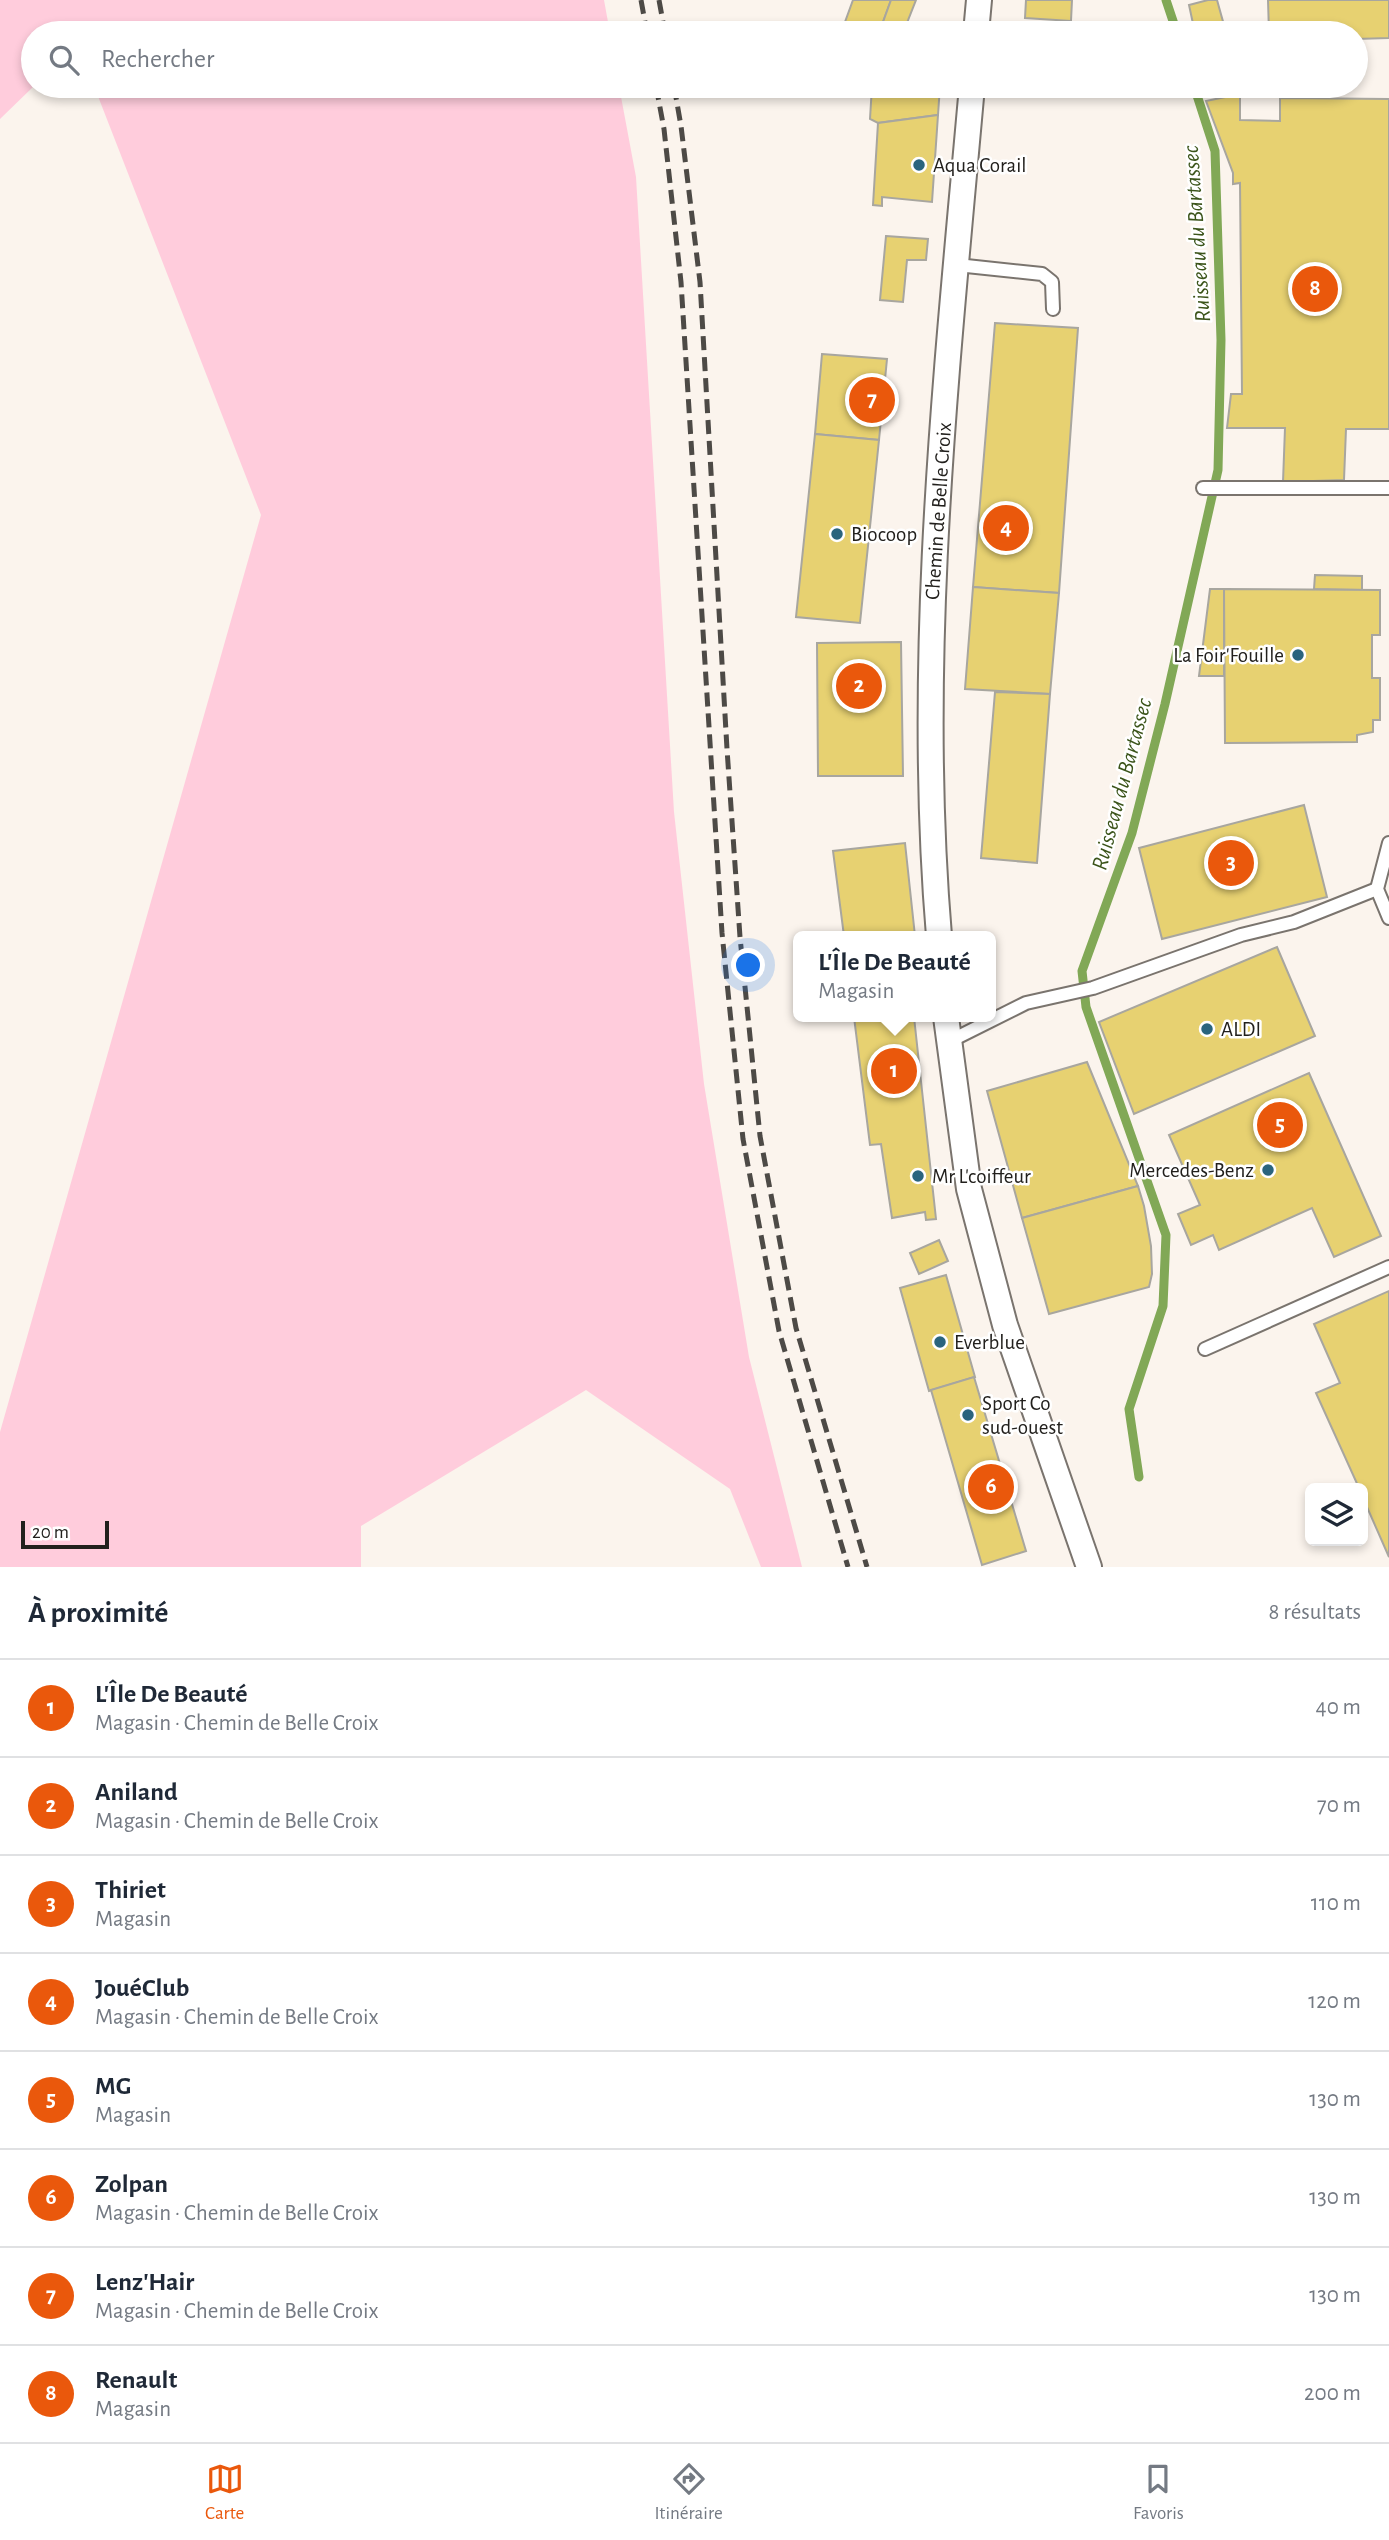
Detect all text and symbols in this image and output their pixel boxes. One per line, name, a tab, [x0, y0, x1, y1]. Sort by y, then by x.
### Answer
search box	[21, 21, 1368, 98]
icon: search	[45, 41, 83, 79]
text: Rechercher	[101, 46, 214, 72]
water label: Ruisseau du Bartassec	[1180, 145, 1215, 323]
place label: Aqua Corail	[933, 155, 1027, 176]
marker: Aqua Corail	[911, 157, 927, 173]
pin: 8	[1292, 263, 1338, 315]
pin: 7	[849, 374, 895, 426]
street label: Chemin de Belle Croix	[922, 422, 955, 600]
pin: 4	[983, 502, 1029, 554]
place label: Biocoop	[851, 524, 917, 545]
marker: Biocoop	[829, 526, 845, 542]
place label: La Foir'Fouille	[1173, 645, 1284, 666]
marker: La Foir'Fouille	[1290, 647, 1306, 663]
pin: 2	[836, 660, 882, 712]
water label: Ruisseau du Bartassec	[1088, 696, 1157, 873]
pin: 3	[1208, 837, 1254, 889]
popup	[793, 931, 996, 1022]
your location	[731, 948, 765, 982]
text: L'Île De Beauté	[818, 949, 971, 975]
text: Magasin	[818, 980, 894, 1003]
place label: ALDI	[1221, 1019, 1261, 1040]
marker: ALDI	[1199, 1021, 1215, 1037]
pin: 1	[871, 1045, 917, 1097]
pin: 5	[1257, 1099, 1303, 1151]
place label: Mercedes-Benz	[1129, 1160, 1254, 1181]
marker: Mercedes-Benz	[1260, 1162, 1276, 1178]
place label: Mr L'coiffeur	[932, 1166, 1031, 1187]
marker: Mr L'coiffeur	[910, 1168, 926, 1184]
place label: Everblue	[954, 1332, 1025, 1353]
marker: Everblue	[932, 1334, 948, 1350]
place label: Sport Co sud-ouest	[982, 1393, 1063, 1438]
marker: Sport Co sud-ouest	[960, 1407, 976, 1423]
pin: 6	[968, 1461, 1014, 1513]
map controls	[1305, 1483, 1368, 1546]
button: layers	[1305, 1483, 1368, 1546]
scale bar	[21, 1518, 108, 1550]
text: 20 m	[32, 1523, 69, 1542]
text: À proximité	[28, 1598, 168, 1628]
text: 8 résultats	[1269, 1601, 1361, 1624]
text: L'Île De Beauté	[95, 1681, 247, 1707]
text: 1	[47, 1696, 55, 1719]
text: 40 m	[1316, 1696, 1361, 1719]
text: Magasin · Chemin de Belle Croix	[95, 1712, 379, 1735]
text: Aniland	[95, 1779, 178, 1805]
text: 2	[46, 1794, 56, 1817]
text: 70 m	[1317, 1794, 1361, 1817]
text: Magasin · Chemin de Belle Croix	[95, 1810, 379, 1833]
text: Thiriet	[95, 1877, 166, 1903]
text: 3	[46, 1892, 56, 1915]
text: 110 m	[1311, 1892, 1361, 1915]
text: Magasin	[95, 1908, 171, 1931]
text: JouéClub	[95, 1975, 189, 2001]
text: 4	[45, 1990, 57, 2013]
text: 120 m	[1308, 1990, 1361, 2013]
text: Magasin · Chemin de Belle Croix	[95, 2006, 379, 2029]
text: MG	[95, 2073, 131, 2099]
text: 5	[46, 2088, 56, 2111]
text: 130 m	[1309, 2088, 1361, 2111]
text: Magasin	[95, 2104, 171, 2127]
text: Zolpan	[95, 2171, 168, 2197]
text: 6	[45, 2186, 57, 2209]
text: 130 m	[1309, 2186, 1361, 2209]
text: Magasin · Chemin de Belle Croix	[95, 2202, 379, 2225]
text: Lenz'Hair	[95, 2269, 194, 2295]
text: 7	[46, 2284, 56, 2307]
text: 130 m	[1309, 2284, 1361, 2307]
text: Magasin · Chemin de Belle Croix	[95, 2300, 379, 2323]
text: Renault	[95, 2367, 177, 2393]
text: 8	[45, 2382, 57, 2405]
text: 200 m	[1304, 2382, 1361, 2405]
text: Magasin	[95, 2398, 171, 2421]
tab: Carte	[205, 2460, 244, 2525]
tab: Itinéraire	[654, 2460, 723, 2525]
tab: Favoris	[1133, 2460, 1184, 2525]

